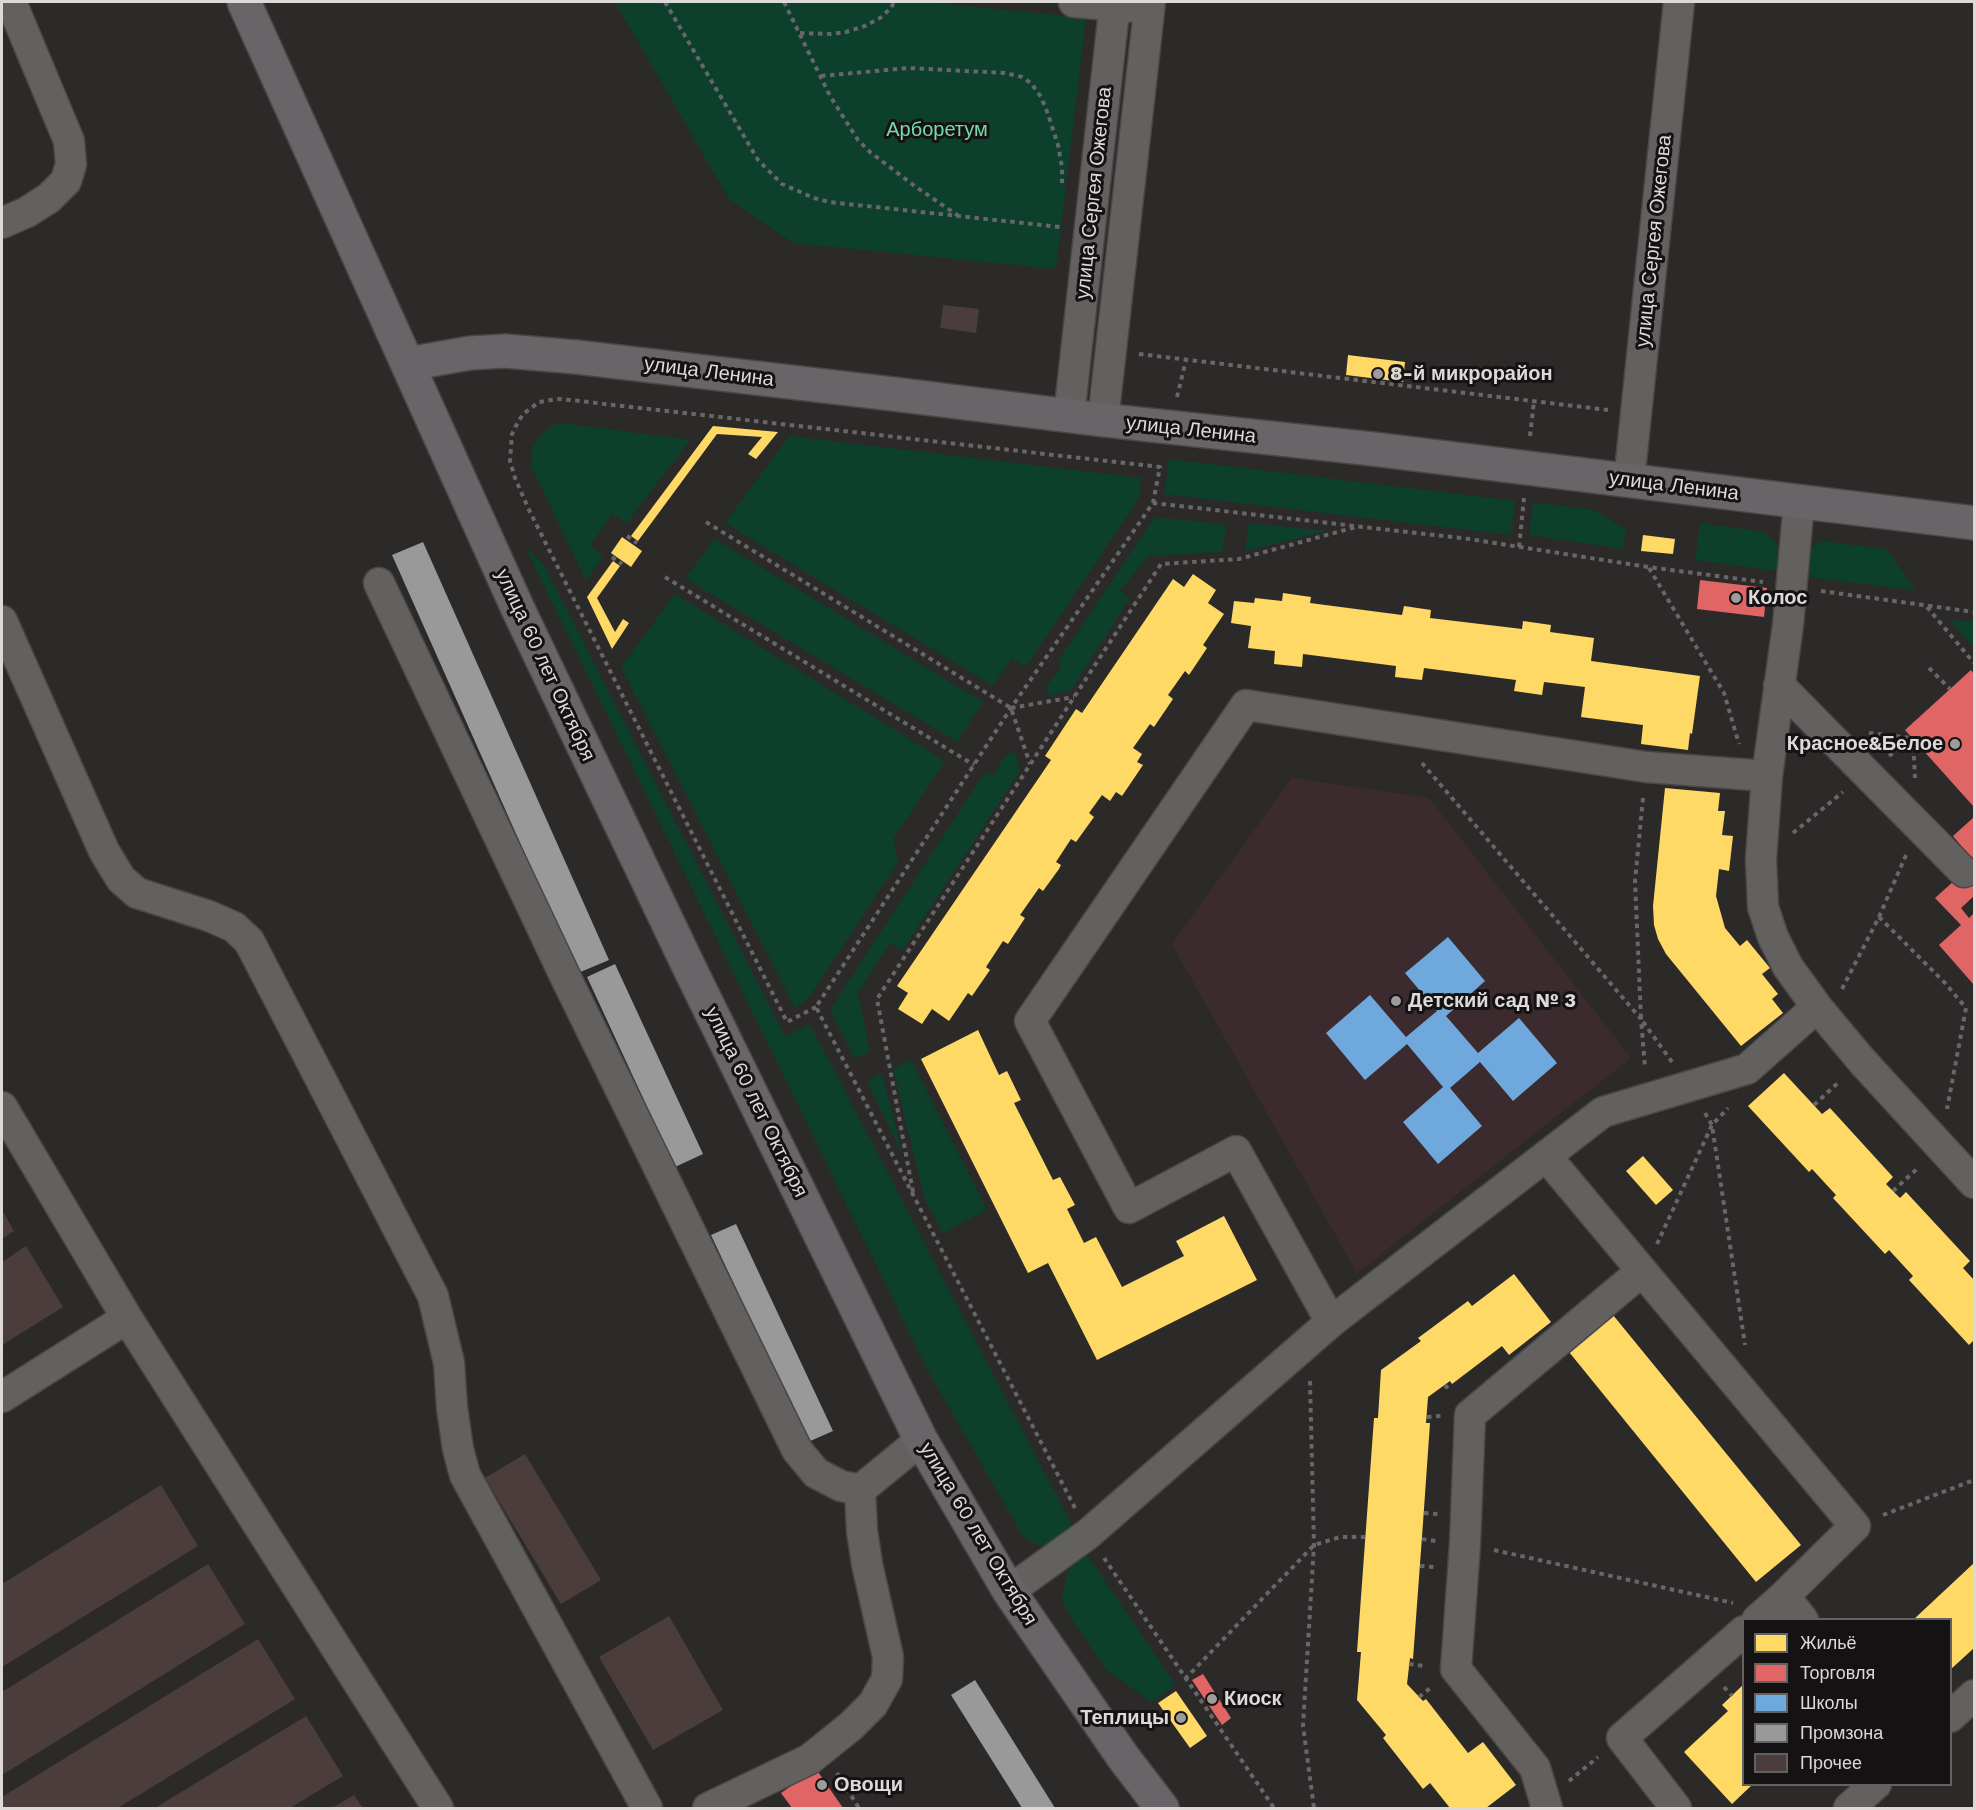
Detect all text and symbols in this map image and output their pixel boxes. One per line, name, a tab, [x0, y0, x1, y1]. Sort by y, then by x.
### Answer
street label: улица Сергея Ожегова	[1071, 85, 1117, 301]
park label: Арборетум	[886, 118, 988, 142]
street label: улица Сергея Ожегова	[1631, 133, 1677, 349]
street label: улица Ленина	[643, 352, 775, 392]
place label: 8-й микрорайон	[1390, 362, 1553, 386]
marker: 8-й микрорайон	[1371, 367, 1385, 381]
street label: улица Ленина	[1125, 411, 1257, 449]
street label: улица Ленина	[1608, 466, 1740, 506]
street label: улица 60 лет Октября	[490, 565, 600, 765]
place label: Колос	[1748, 586, 1807, 610]
marker: Колос	[1729, 591, 1743, 605]
place label: Красное&Белое	[1787, 732, 1943, 756]
marker: Красное&Белое	[1948, 737, 1962, 751]
place label: Детский сад № 3	[1408, 989, 1576, 1013]
marker: Детский сад № 3	[1389, 994, 1403, 1008]
street label: улица 60 лет Октября	[699, 1003, 813, 1201]
street label: улица 60 лет Октября	[914, 1438, 1042, 1630]
legend	[1742, 1618, 1952, 1786]
text: Жильё	[1800, 1632, 1857, 1653]
text: Торговля	[1800, 1662, 1875, 1683]
place label: Киоск	[1224, 1687, 1282, 1711]
marker: Киоск	[1205, 1692, 1219, 1706]
text: Школы	[1800, 1692, 1858, 1713]
place label: Теплицы	[1080, 1706, 1169, 1730]
marker: Теплицы	[1174, 1711, 1188, 1725]
text: Промзона	[1800, 1722, 1883, 1743]
text: Прочее	[1800, 1752, 1862, 1773]
place label: Овощи	[834, 1773, 903, 1797]
marker: Овощи	[815, 1778, 829, 1792]

